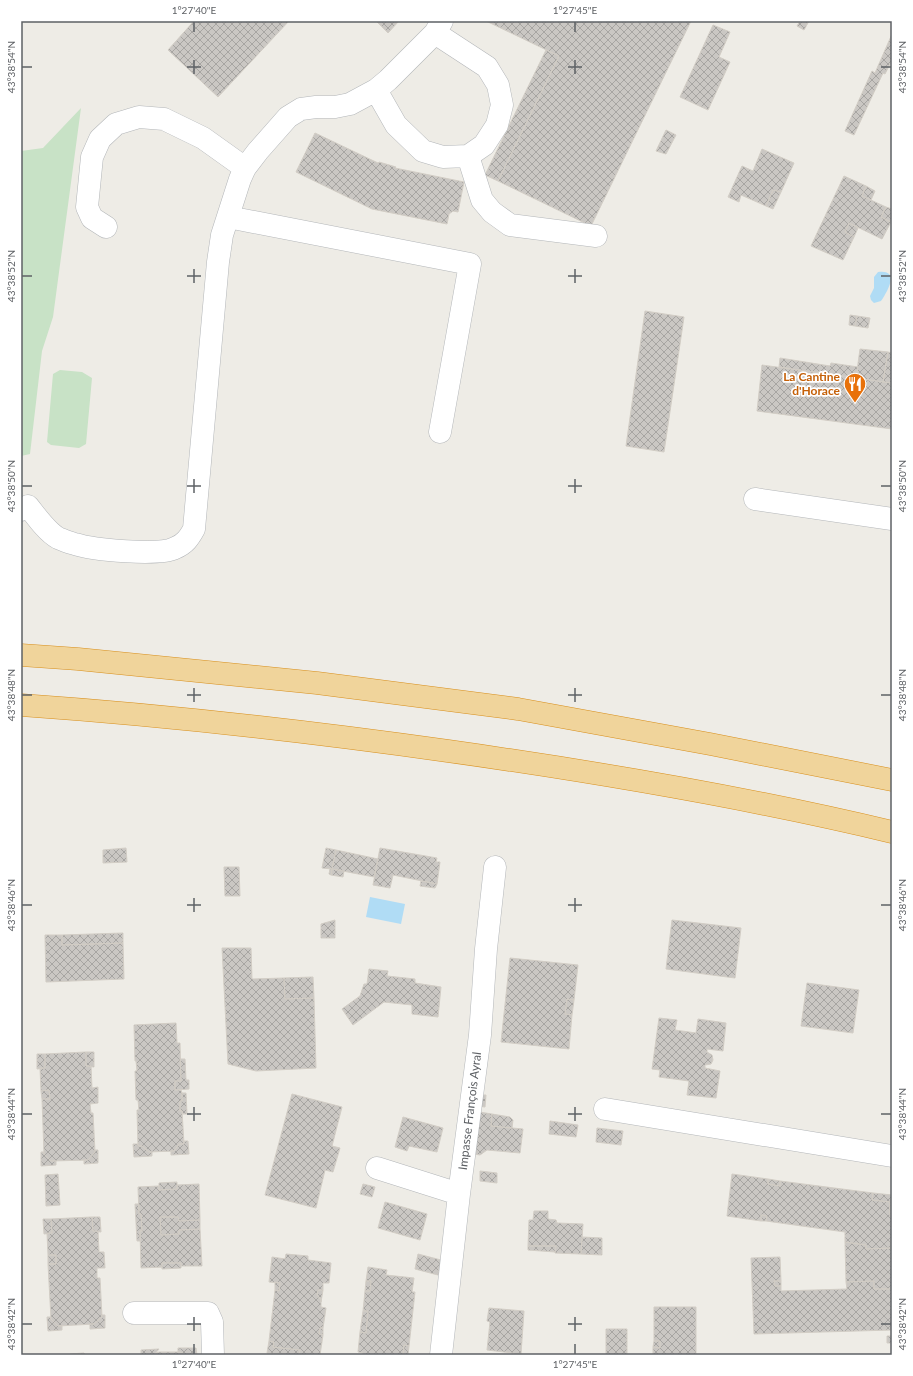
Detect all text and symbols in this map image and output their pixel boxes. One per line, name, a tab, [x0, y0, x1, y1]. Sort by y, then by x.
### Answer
text: 1°27'40"E	[172, 4, 217, 16]
text: 1°27'45"E	[553, 4, 598, 16]
text: 43°38'54"N	[5, 41, 17, 93]
text: 43°38'54"N	[896, 41, 908, 93]
text: 43°38'52"N	[5, 250, 17, 302]
text: 43°38'52"N	[896, 250, 908, 302]
place label: La Cantine d'Horace	[783, 369, 841, 398]
restaurant icon: La Cantine d'Horace	[842, 371, 868, 404]
text: 43°38'50"N	[5, 460, 17, 512]
text: 43°38'50"N	[896, 460, 908, 512]
text: 43°38'48"N	[5, 669, 17, 721]
text: 43°38'48"N	[896, 669, 908, 721]
text: 43°38'46"N	[5, 879, 17, 931]
text: 43°38'46"N	[896, 879, 908, 931]
street label: Impasse François Ayral	[455, 1051, 484, 1171]
text: 43°38'44"N	[5, 1088, 17, 1140]
text: 43°38'44"N	[896, 1088, 908, 1140]
text: 43°38'42"N	[5, 1298, 17, 1350]
text: 43°38'42"N	[896, 1298, 908, 1350]
text: 1°27'40"E	[172, 1358, 217, 1370]
text: 1°27'45"E	[553, 1358, 598, 1370]

